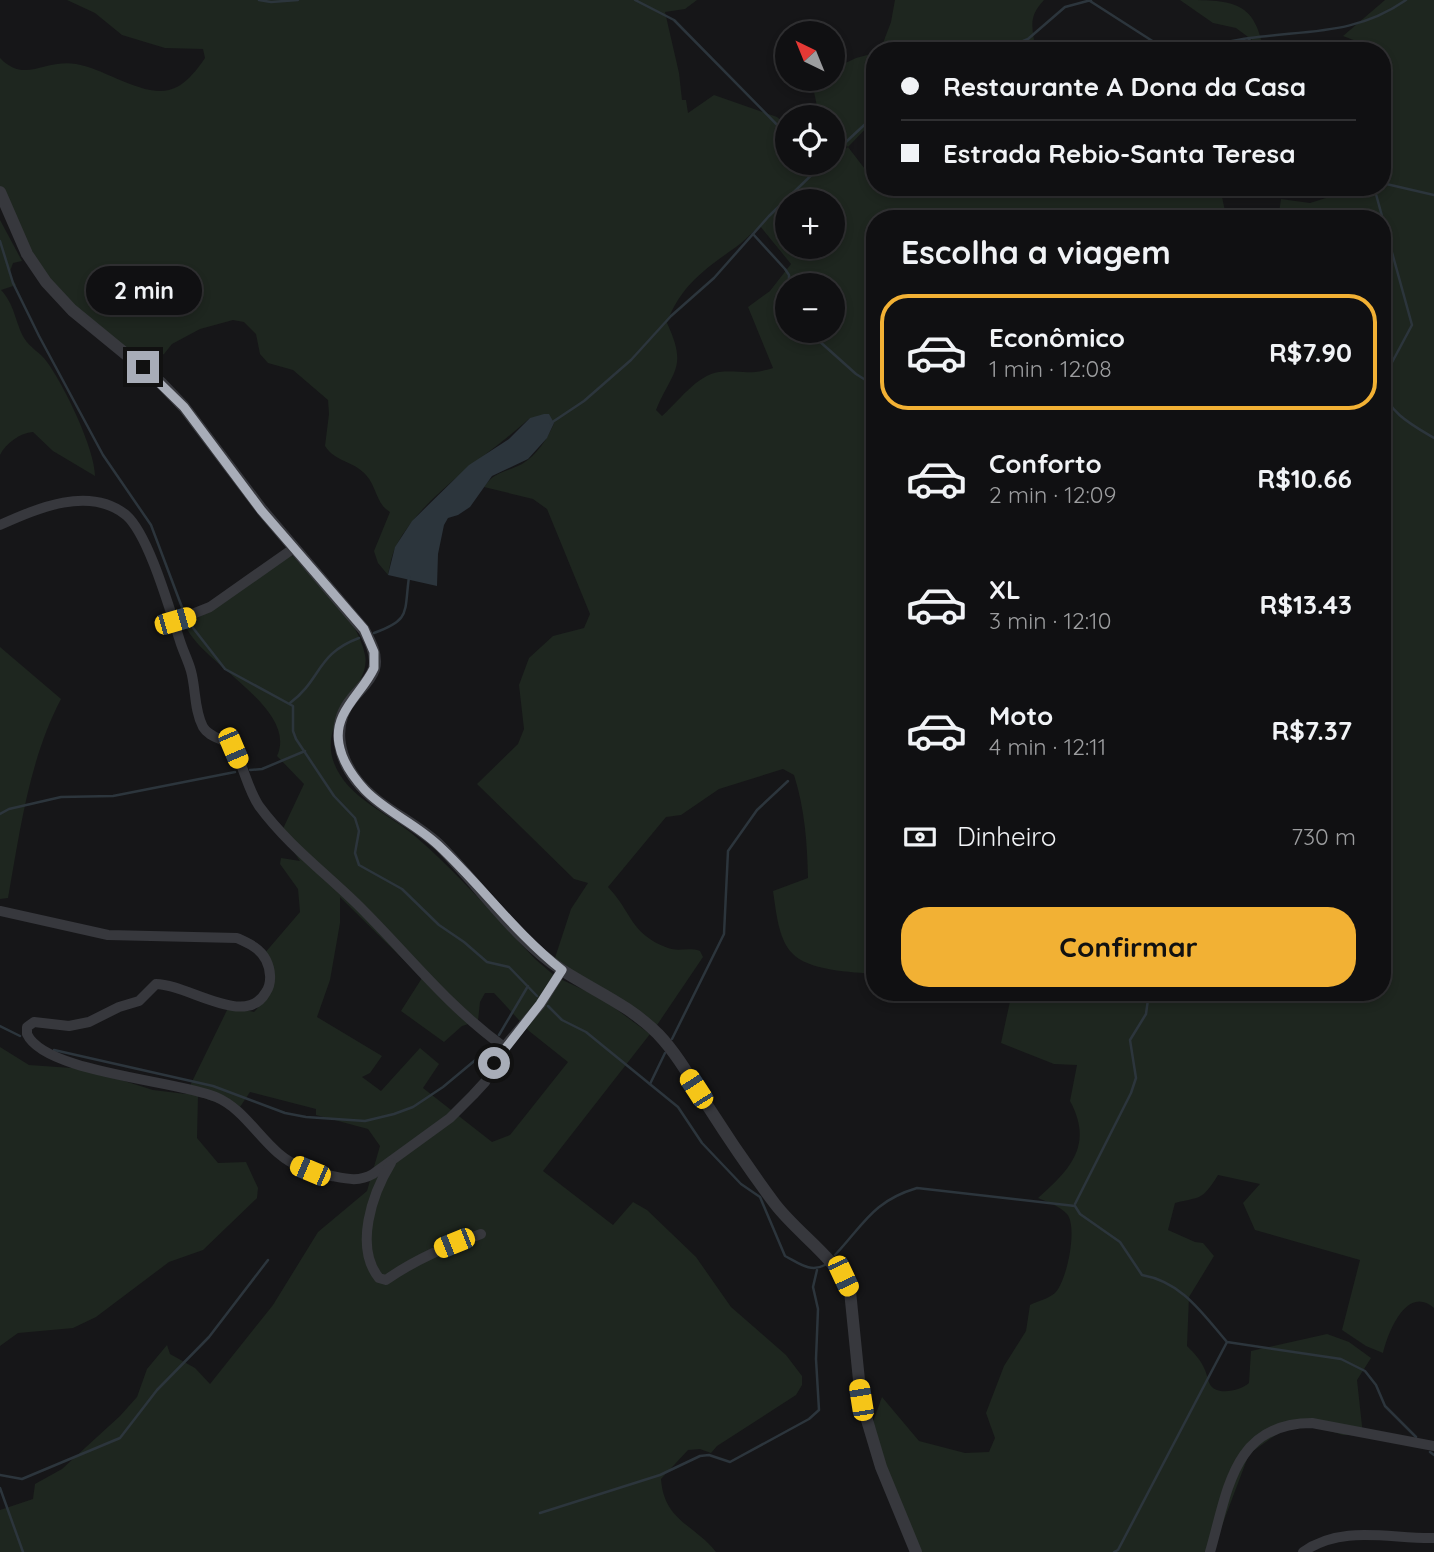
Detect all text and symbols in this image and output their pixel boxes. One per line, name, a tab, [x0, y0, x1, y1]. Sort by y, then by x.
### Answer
north arrow	[775, 21, 845, 91]
map controls	[775, 21, 845, 343]
text: Restaurante A Dona da Casa	[943, 70, 1306, 103]
button: locate	[775, 105, 845, 175]
text: Estrada Rebio-Santa Teresa	[943, 137, 1296, 170]
button: +	[775, 189, 845, 259]
text: Escolha a viagem	[901, 232, 1171, 272]
callout: 2 min	[85, 266, 201, 314]
button: −	[775, 273, 845, 343]
text: 2 min	[114, 276, 174, 305]
icon: car	[905, 321, 968, 384]
text: Econômico	[989, 321, 1125, 354]
text: R$7.90	[1269, 336, 1352, 369]
route end	[127, 351, 159, 383]
text: 1 min · 12:08	[989, 354, 1112, 383]
icon: car	[905, 447, 968, 510]
text: Conforto	[989, 447, 1102, 480]
text: R$10.66	[1257, 462, 1352, 495]
text: 2 min · 12:09	[989, 480, 1116, 509]
icon: car	[905, 573, 968, 636]
text: XL	[989, 573, 1021, 606]
text: R$13.43	[1260, 588, 1352, 621]
car	[152, 605, 199, 637]
text: 3 min · 12:10	[989, 606, 1111, 635]
icon: car	[905, 699, 968, 762]
text: Moto	[989, 699, 1053, 732]
text: R$7.37	[1271, 714, 1352, 747]
car	[216, 725, 251, 771]
text: 4 min · 12:11	[989, 732, 1106, 761]
icon: cash	[901, 818, 939, 856]
text: Dinheiro	[957, 820, 1056, 853]
text: 730 m	[1291, 822, 1356, 851]
button: Confirmar	[901, 907, 1356, 987]
route start	[478, 1047, 510, 1079]
car	[676, 1066, 717, 1112]
car	[287, 1153, 334, 1189]
car	[431, 1225, 478, 1261]
car	[825, 1253, 862, 1299]
car	[848, 1378, 875, 1422]

